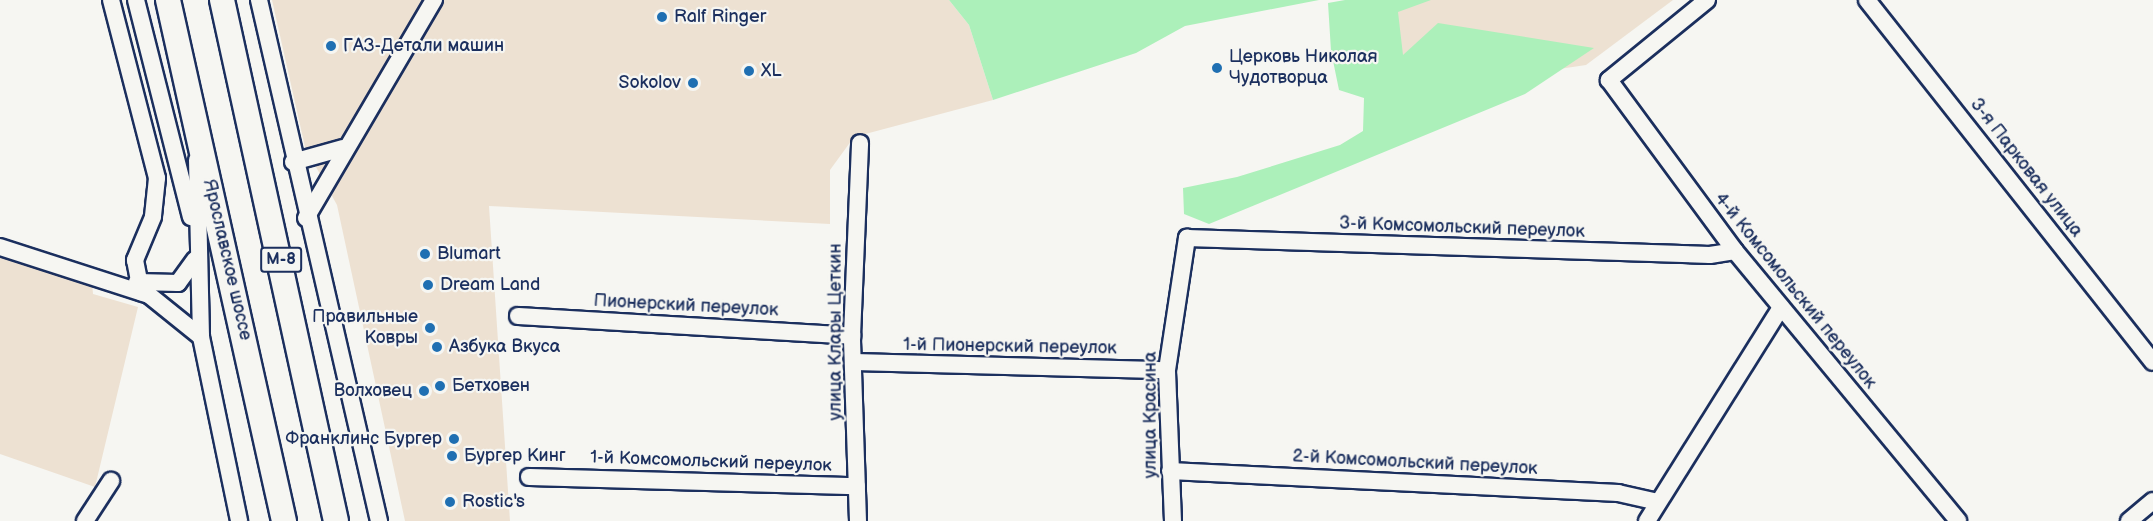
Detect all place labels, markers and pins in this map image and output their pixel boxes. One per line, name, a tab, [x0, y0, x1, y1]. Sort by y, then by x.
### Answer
place label: Ralf Ringer	[674, 6, 766, 28]
marker: Ralf Ringer	[655, 10, 669, 24]
place label: ГАЗ-Детали машин	[343, 35, 504, 57]
marker: ГАЗ-Детали машин	[324, 39, 338, 53]
place label: Церковь Николая Чудотворца	[1229, 47, 1378, 90]
place label: XL	[761, 60, 782, 82]
marker: Церковь Николая Чудотворца	[1210, 61, 1224, 75]
marker: XL	[742, 64, 756, 78]
place label: Sokolov	[619, 72, 681, 94]
marker: Sokolov	[686, 76, 700, 90]
place label: Blumart	[437, 243, 501, 265]
marker: Blumart	[418, 247, 432, 261]
place label: Dream Land	[440, 274, 540, 296]
marker: Dream Land	[421, 278, 435, 292]
place label: Правильные Ковры	[312, 307, 418, 350]
marker: Правильные Ковры	[423, 321, 437, 335]
place label: Азбука Вкуса	[449, 336, 560, 358]
marker: Азбука Вкуса	[430, 340, 444, 354]
place label: Бетховен	[452, 375, 530, 397]
marker: Бетховен	[433, 379, 447, 393]
place label: Волховец	[334, 380, 412, 402]
marker: Волховец	[417, 384, 431, 398]
place label: Франклинс Бургер	[285, 428, 442, 450]
marker: Франклинс Бургер	[447, 432, 461, 446]
place label: Бургер Кинг	[464, 445, 566, 467]
marker: Бургер Кинг	[445, 449, 459, 463]
place label: Rostic's	[462, 491, 525, 513]
marker: Rostic's	[443, 495, 457, 509]

